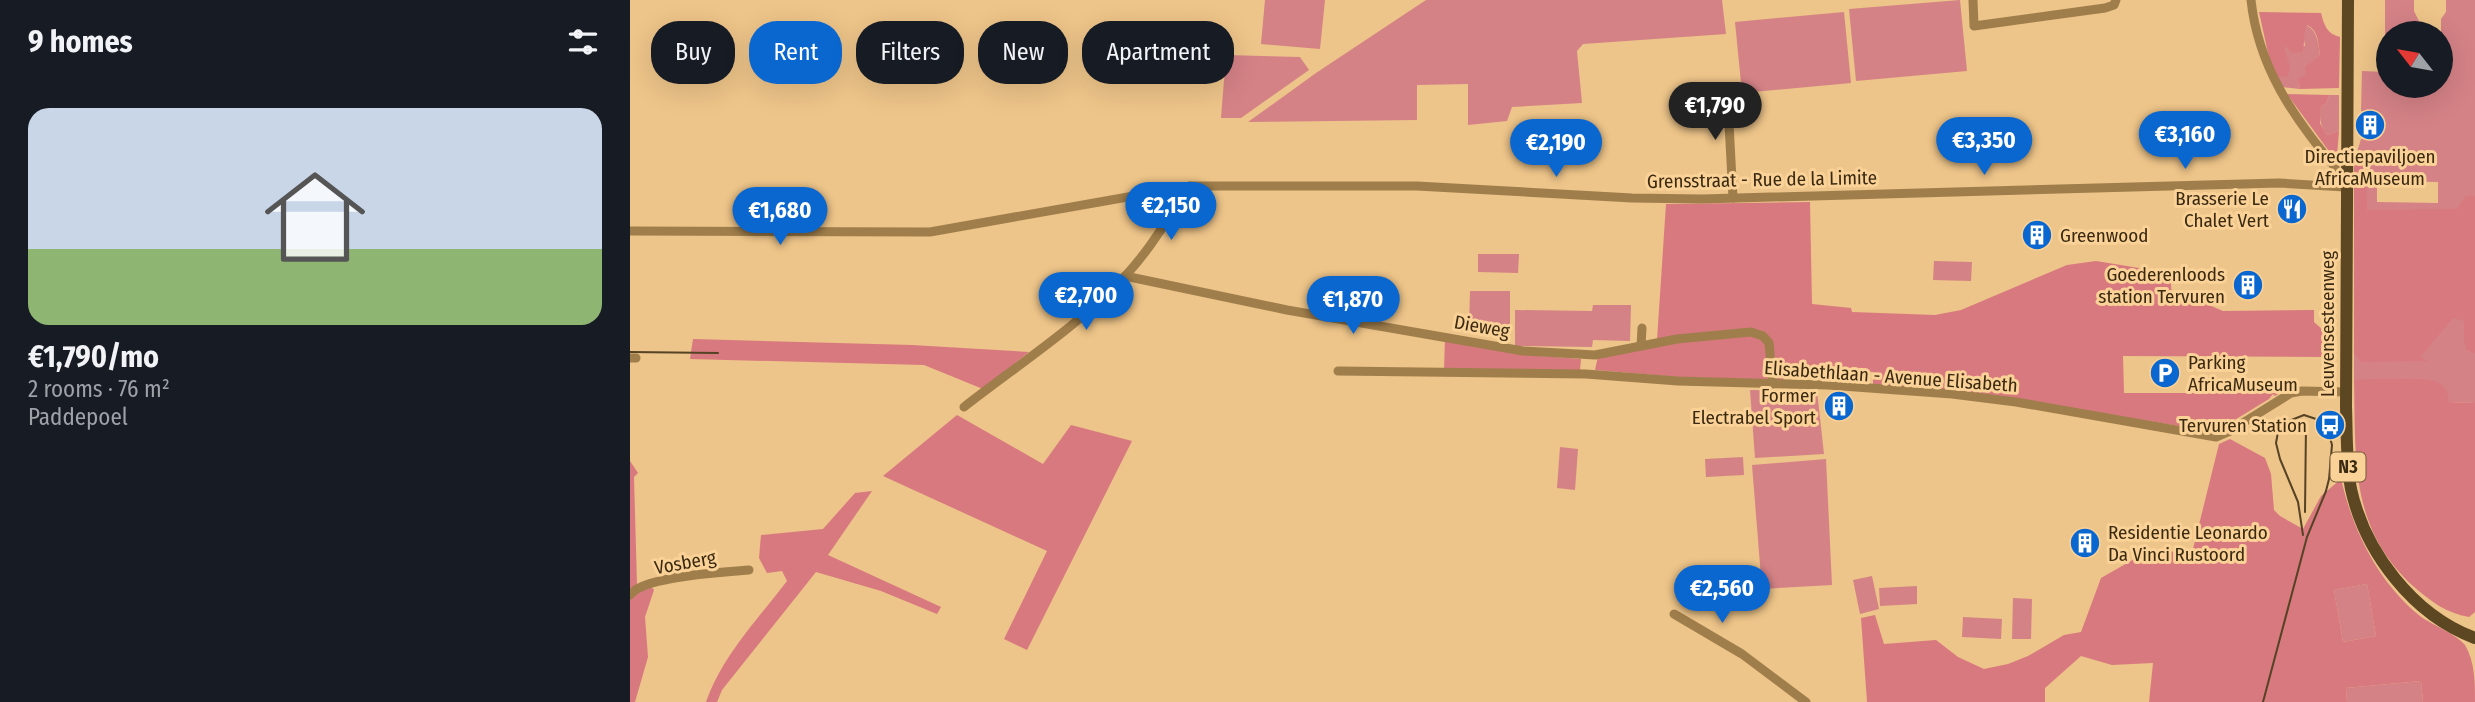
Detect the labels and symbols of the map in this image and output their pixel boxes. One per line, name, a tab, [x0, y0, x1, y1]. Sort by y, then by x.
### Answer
north arrow	[2376, 21, 2454, 98]
pin: €1,790	[1658, 82, 1772, 142]
building icon: Directiepaviljoen AfricaMuseum	[2353, 108, 2387, 142]
pin: €3,160	[2128, 111, 2242, 171]
pin: €3,350	[1927, 118, 2041, 177]
pin: €2,190	[1499, 120, 1613, 179]
place label: Directiepaviljoen AfricaMuseum	[2304, 145, 2436, 190]
street label: Grensstraat - Rue de la Limite	[1647, 166, 1877, 193]
pin: €2,150	[1114, 182, 1228, 242]
place label: Brasserie Le Chalet Vert	[2175, 187, 2270, 232]
pin: €1,680	[723, 188, 837, 247]
restaurant icon: Brasserie Le Chalet Vert	[2275, 192, 2309, 226]
building icon: Greenwood	[2020, 218, 2054, 252]
place label: Greenwood	[2060, 224, 2148, 247]
street label: Leuvensesteenweg	[2316, 251, 2339, 397]
place label: Goederenloods station Tervuren	[2098, 263, 2225, 308]
building icon: Goederenloods station Tervuren	[2231, 268, 2265, 302]
pin: €2,700	[1029, 272, 1143, 332]
pin: €1,870	[1296, 276, 1410, 336]
street label: Dieweg	[1452, 310, 1512, 343]
place label: Parking AfricaMuseum	[2188, 351, 2298, 396]
street label: Elisabethlaan - Avenue Elisabeth	[1763, 356, 2019, 397]
parking icon: Parking AfricaMuseum	[2148, 356, 2182, 390]
place label: Former Electrabel Sport	[1692, 384, 1817, 429]
building icon: Former Electrabel Sport	[1822, 389, 1856, 423]
bus stop icon: Tervuren Station	[2313, 408, 2347, 442]
place label: Tervuren Station	[2179, 414, 2307, 437]
road number: N3	[2330, 452, 2366, 481]
place label: Residentie Leonardo Da Vinci Rustoord	[2108, 521, 2268, 566]
building icon: Residentie Leonardo Da Vinci Rustoord	[2068, 526, 2102, 560]
street label: Vosberg	[653, 546, 718, 579]
pin: €2,560	[1665, 566, 1779, 625]

